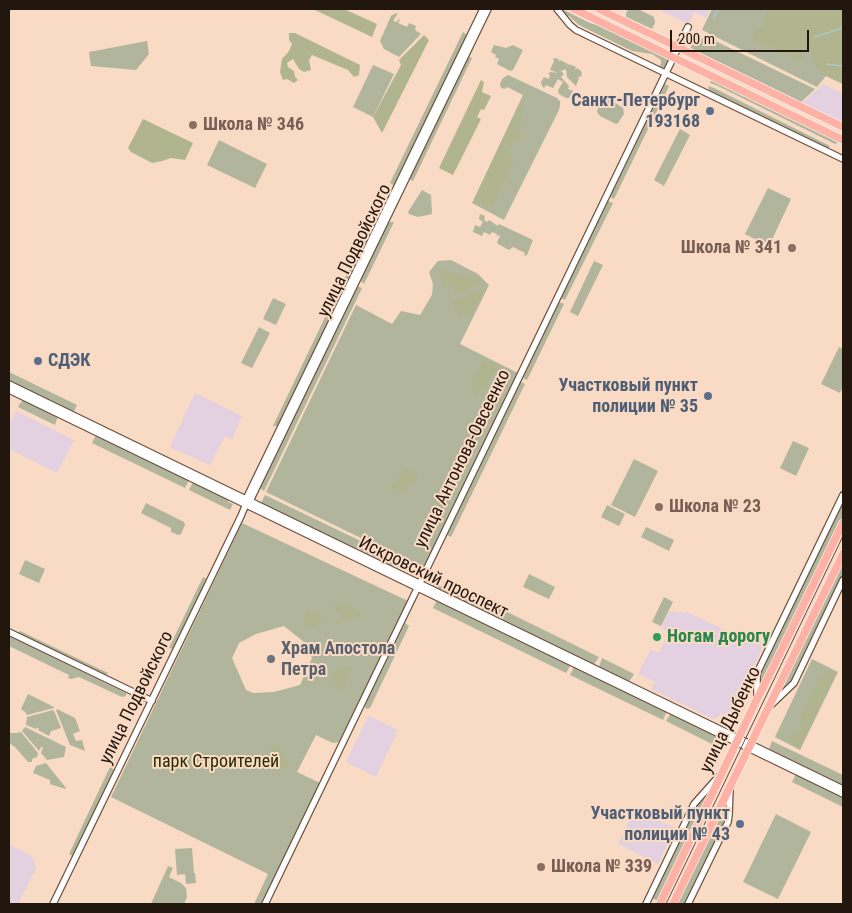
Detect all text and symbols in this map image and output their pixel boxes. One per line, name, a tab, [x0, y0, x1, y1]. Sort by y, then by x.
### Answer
scale bar	[672, 20, 811, 52]
text: 200 m	[678, 30, 715, 48]
place label: Санкт-Петербург 193168	[571, 90, 700, 132]
marker: Санкт-Петербург 193168	[704, 105, 716, 117]
place label: Школа № 346	[203, 114, 304, 136]
marker: Школа № 346	[187, 119, 199, 131]
street label: улица Подвойского	[313, 181, 397, 321]
place label: Школа № 341	[681, 237, 782, 259]
marker: Школа № 341	[786, 242, 798, 254]
place label: СДЭК	[48, 350, 90, 372]
marker: СДЭК	[32, 355, 44, 367]
street label: улица Антонова-Овсеенко	[410, 366, 516, 552]
place label: Участковый пункт полиции № 35	[559, 375, 698, 418]
marker: Участковый пункт полиции № 35	[702, 390, 714, 402]
place label: Школа № 23	[669, 496, 761, 518]
marker: Школа № 23	[653, 501, 665, 513]
street label: Искровский проспект	[355, 532, 511, 624]
place label: Ногам дорогу	[667, 626, 770, 648]
street label: улица Подвойского	[95, 628, 179, 768]
marker: Ногам дорогу	[651, 631, 663, 643]
place label: Храм Апостола Петра	[281, 638, 395, 681]
marker: Храм Апостола Петра	[265, 653, 277, 665]
street label: улица Дыбенко	[696, 663, 766, 777]
park label: парк Строителей	[153, 751, 279, 773]
place label: Участковый пункт полиции № 43	[591, 803, 730, 846]
marker: Участковый пункт полиции № 43	[734, 818, 746, 830]
place label: Школа № 339	[551, 856, 652, 878]
marker: Школа № 339	[535, 861, 547, 873]

